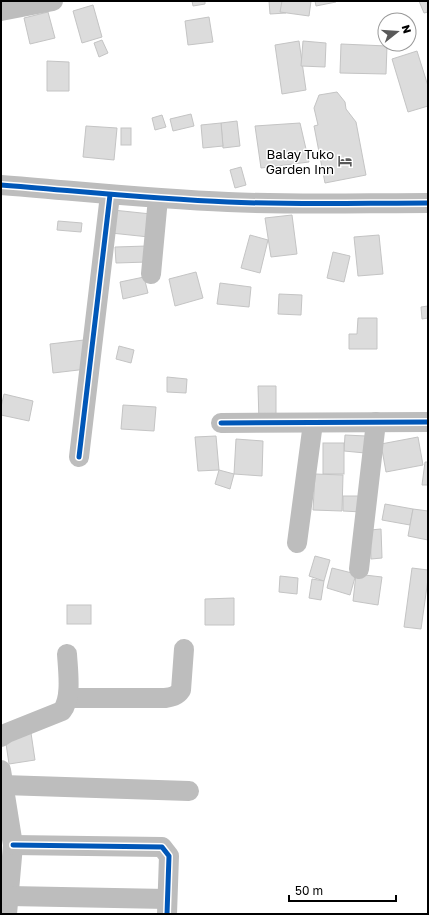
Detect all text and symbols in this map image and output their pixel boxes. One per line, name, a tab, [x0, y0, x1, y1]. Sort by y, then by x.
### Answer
north arrow	[377, 12, 417, 52]
text: N	[400, 23, 414, 35]
place label: Balay Tuko Garden Inn	[266, 146, 334, 177]
hotel icon: Balay Tuko Garden Inn	[337, 153, 353, 169]
scale bar	[289, 877, 396, 903]
text: 50 m	[295, 883, 323, 898]

